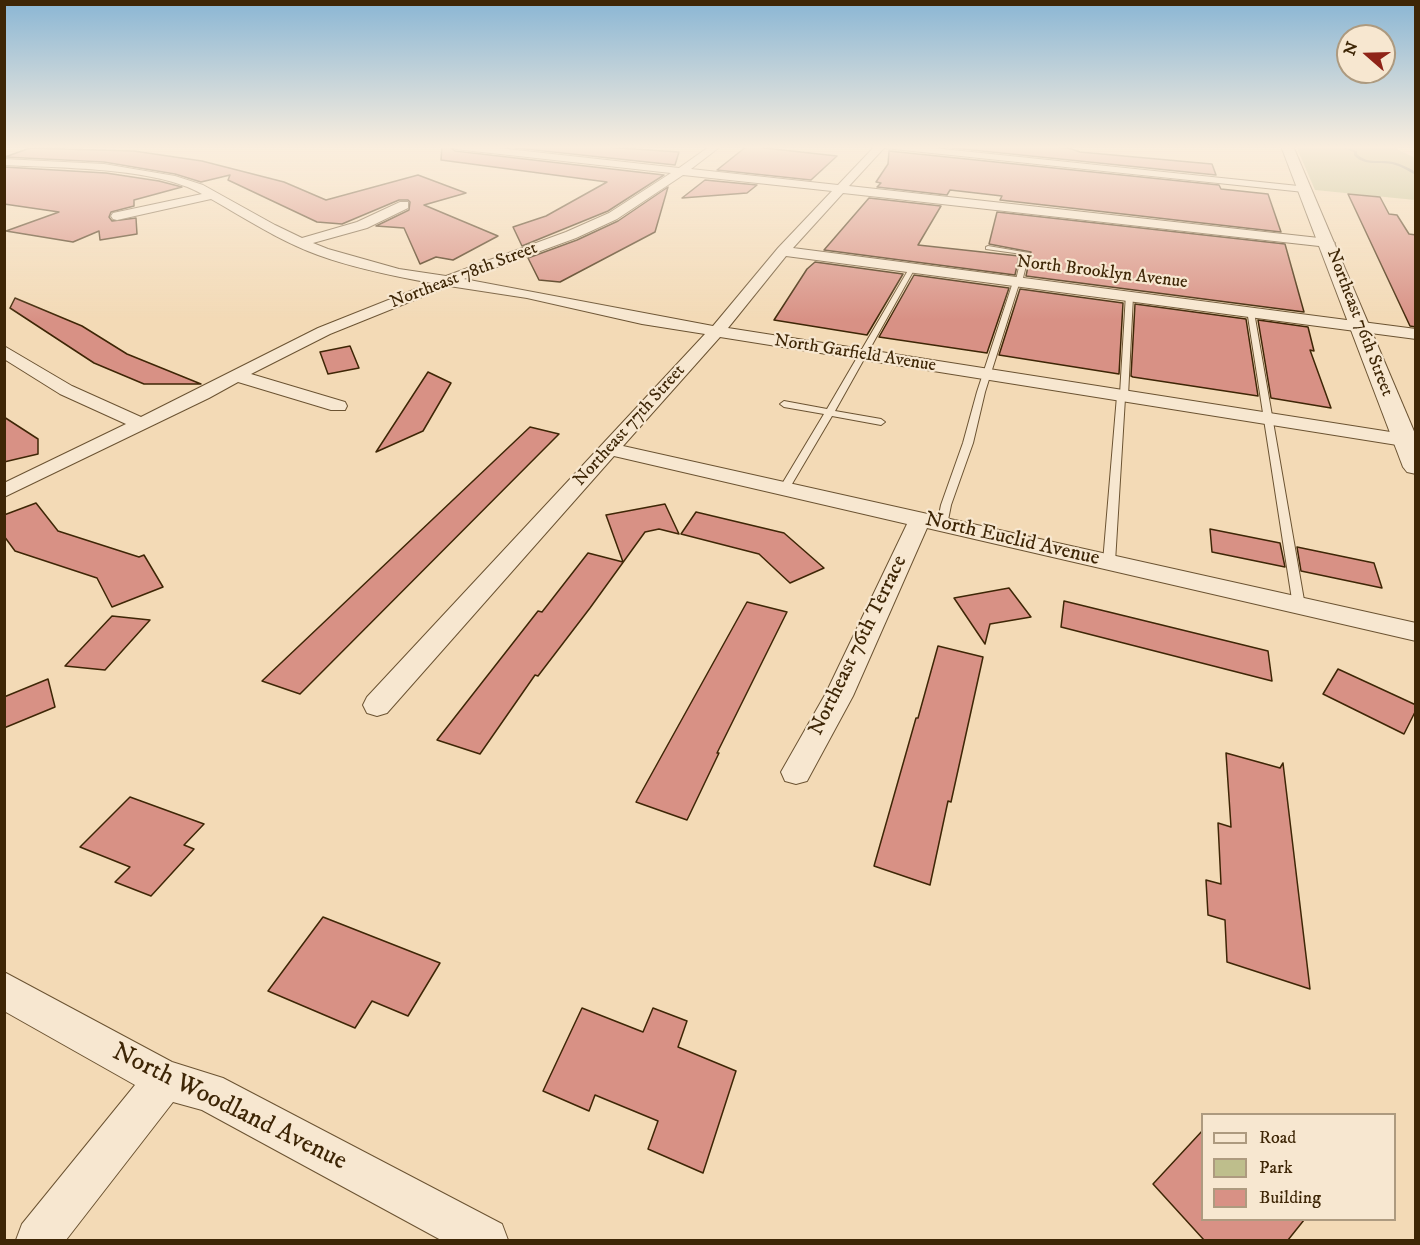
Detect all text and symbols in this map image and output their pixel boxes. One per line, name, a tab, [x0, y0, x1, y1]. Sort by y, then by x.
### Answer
north arrow	[1336, 24, 1396, 84]
text: N	[1339, 39, 1363, 58]
street label: Northeast 78th Street	[387, 238, 541, 314]
street label: Northeast 76th Street	[1321, 246, 1397, 400]
street label: North Brooklyn Avenue	[1015, 252, 1189, 294]
street label: North Garfield Avenue	[773, 331, 937, 377]
street label: Northeast 77th Street	[570, 361, 690, 491]
street label: North Euclid Avenue	[922, 508, 1102, 572]
street label: Northeast 76th Terrace	[804, 552, 914, 740]
street label: North Woodland Avenue	[107, 1038, 351, 1178]
legend	[1201, 1113, 1396, 1221]
text: Road	[1259, 1127, 1296, 1149]
text: Park	[1259, 1157, 1293, 1179]
text: Building	[1259, 1187, 1321, 1209]

